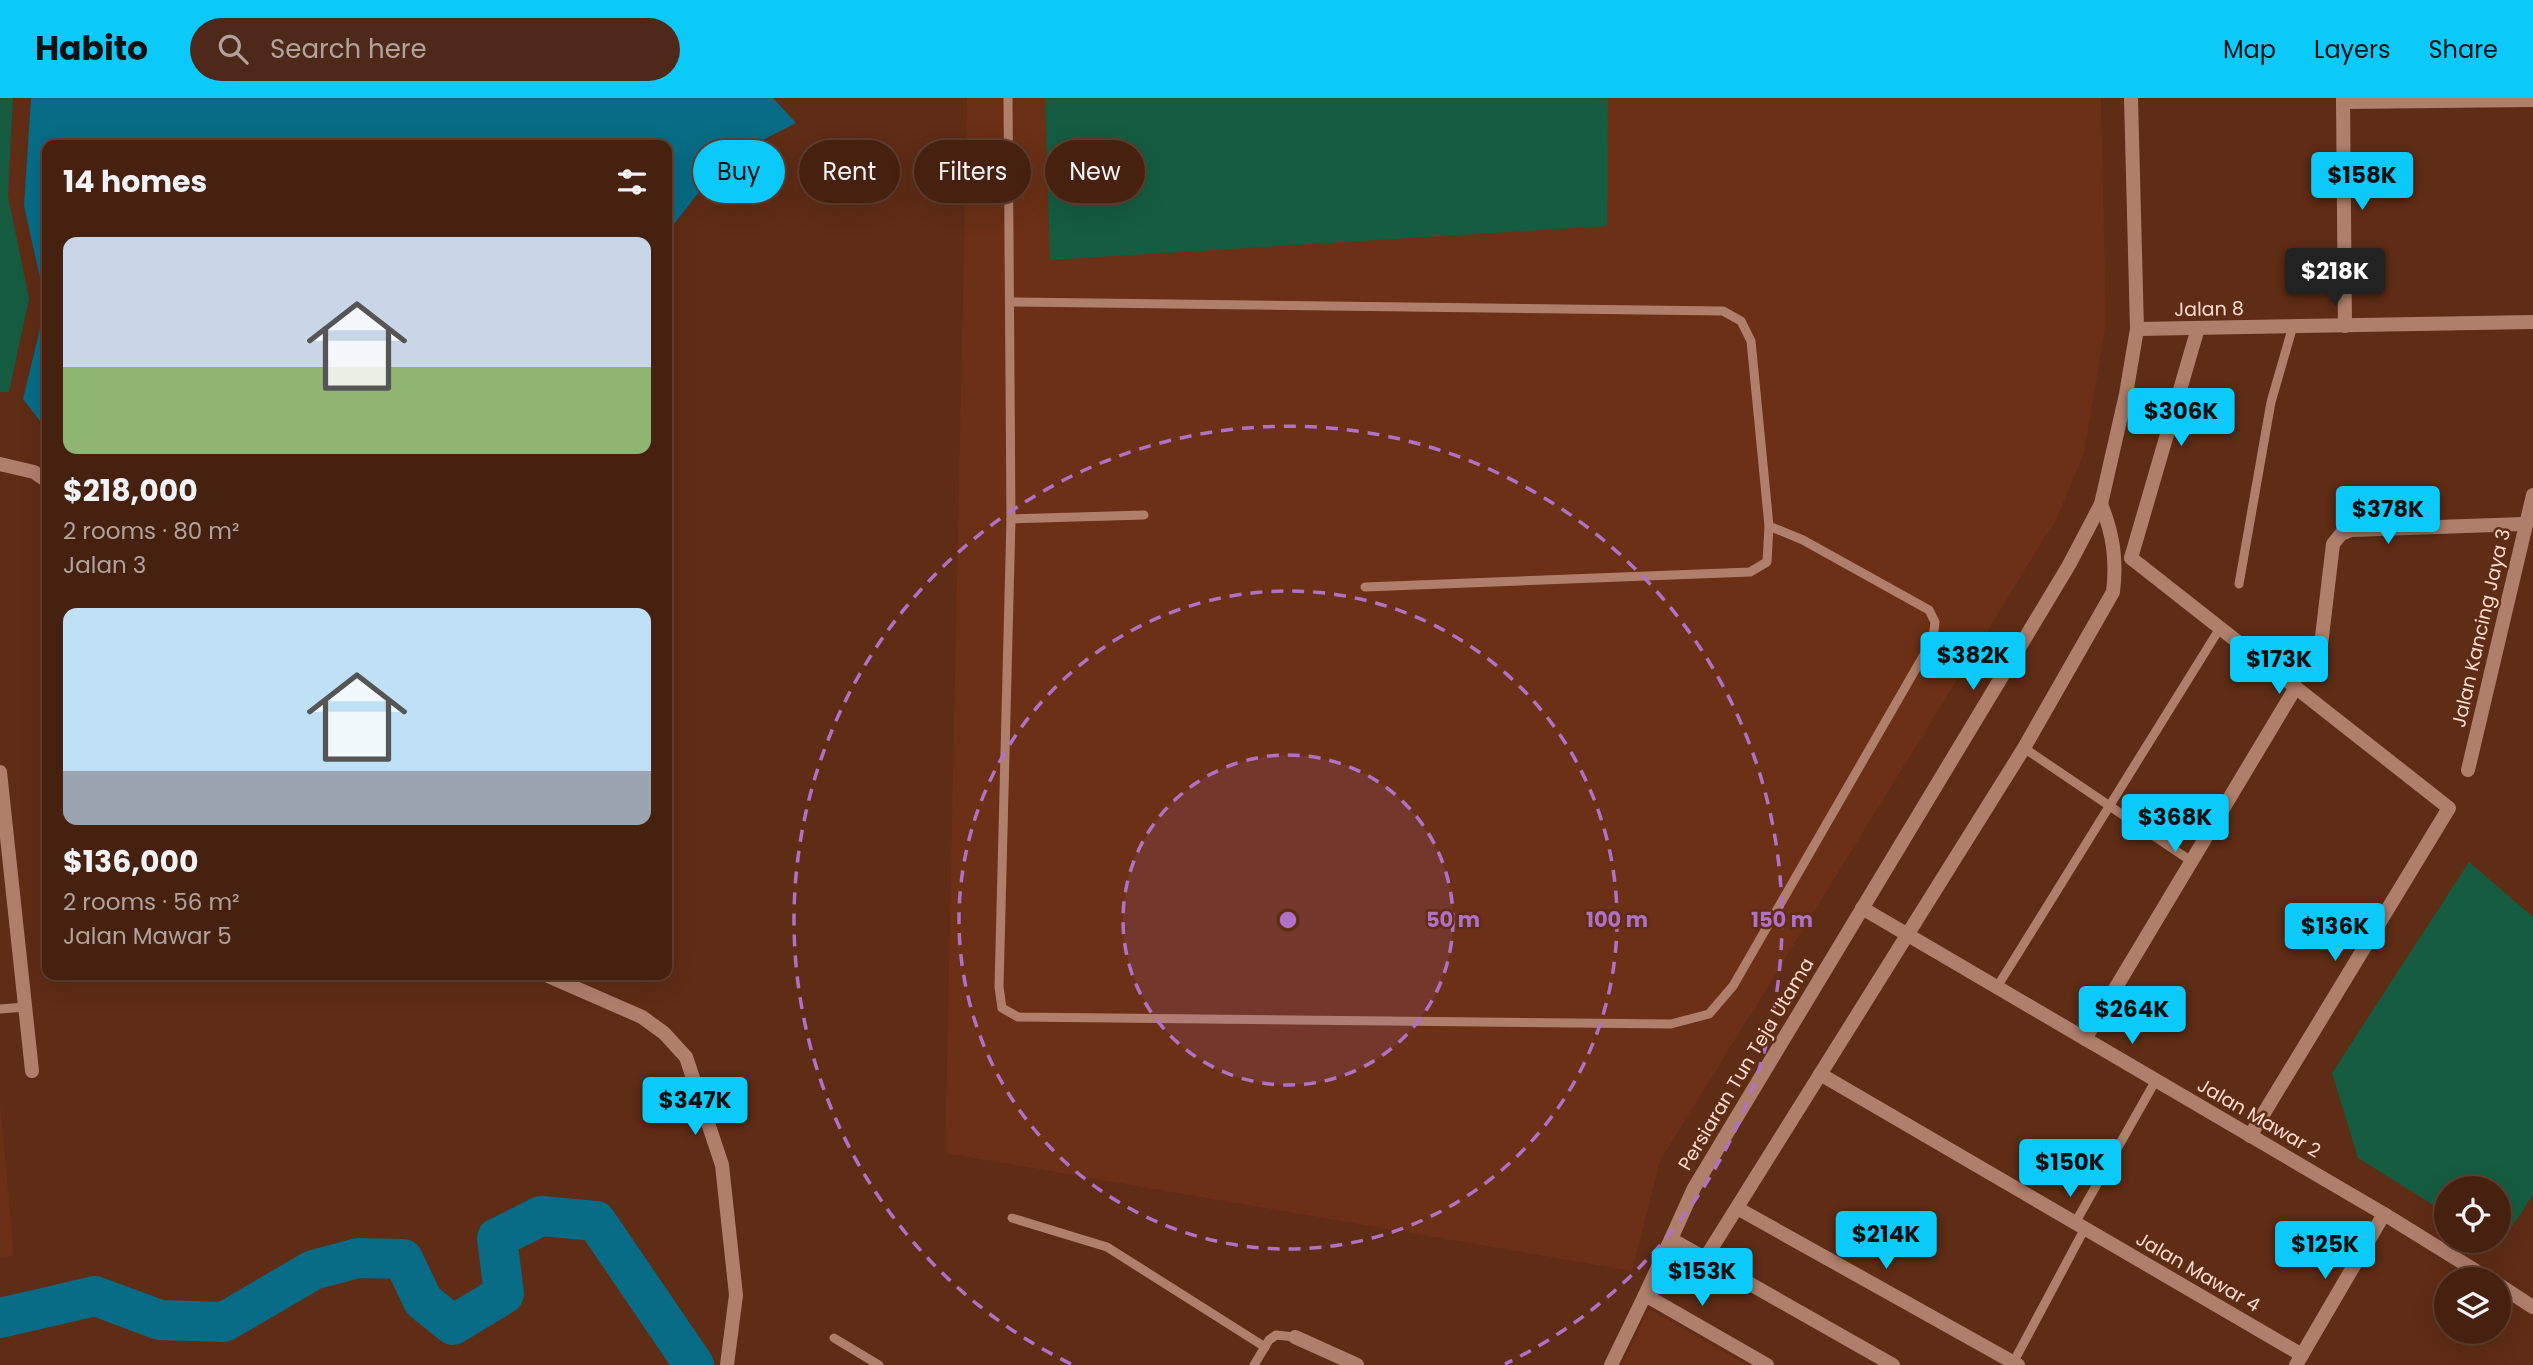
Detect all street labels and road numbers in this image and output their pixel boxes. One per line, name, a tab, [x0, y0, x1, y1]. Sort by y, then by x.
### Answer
street label: Jalan 8	[2174, 295, 2244, 323]
street label: Jalan Kancing Jaya 3	[2445, 526, 2517, 730]
street label: Persiaran Tun Teja Utama	[1672, 953, 1820, 1175]
street label: Jalan Mawar 2	[2192, 1072, 2326, 1164]
street label: Jalan Mawar 4	[2131, 1225, 2265, 1319]

